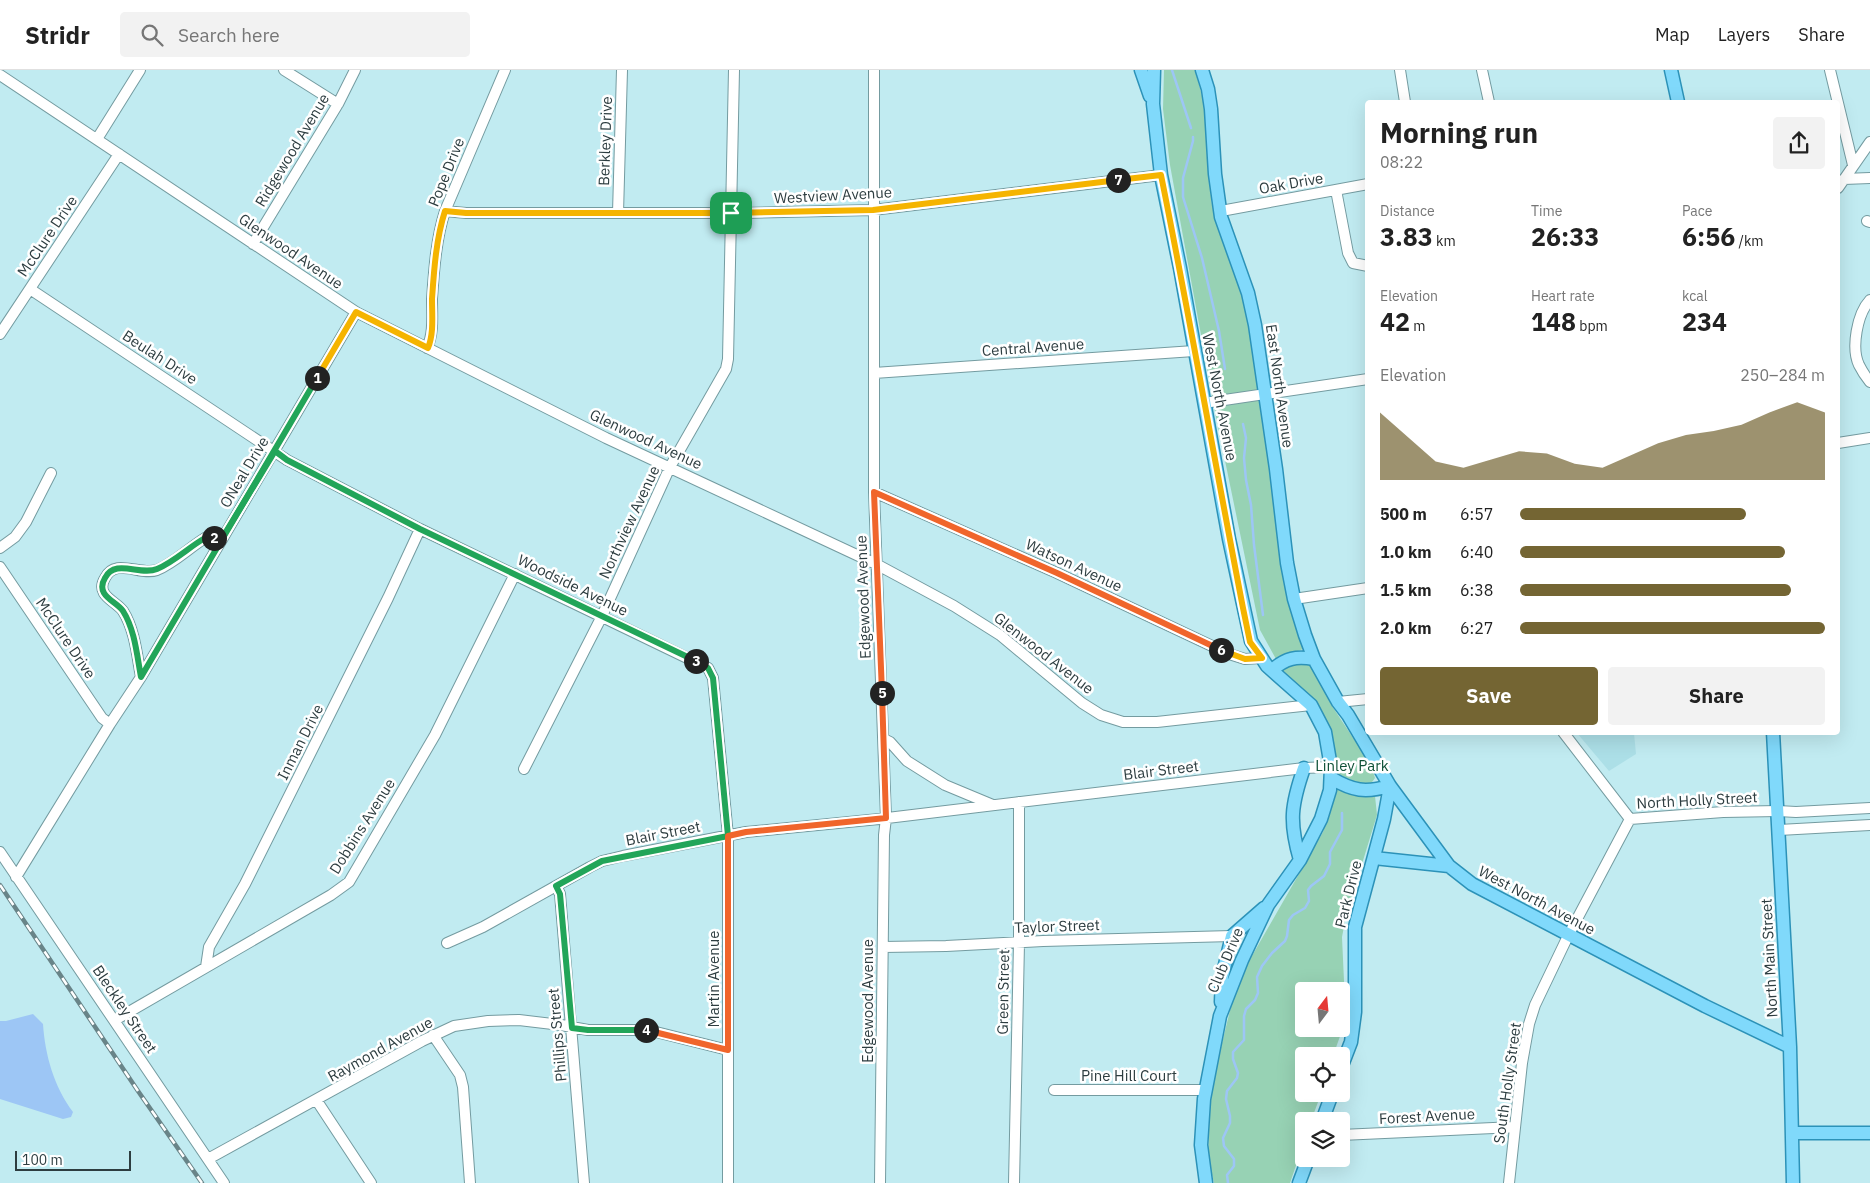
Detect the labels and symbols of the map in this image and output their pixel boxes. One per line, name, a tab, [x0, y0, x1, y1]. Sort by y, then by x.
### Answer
street label: Ridgewood Avenue	[251, 90, 333, 210]
street label: Berkley Drive	[594, 96, 616, 186]
street label: Pope Drive	[424, 135, 468, 209]
pin: 7	[1106, 168, 1130, 192]
street label: Oak Drive	[1257, 168, 1325, 198]
street label: Westview Avenue	[773, 182, 893, 208]
street label: McClure Drive	[13, 192, 81, 280]
pin	[710, 192, 752, 234]
street label: Glenwood Avenue	[235, 209, 347, 293]
street label: East North Avenue	[1262, 323, 1298, 449]
street label: Beulah Drive	[119, 326, 201, 388]
street label: West North Avenue	[1198, 332, 1242, 462]
street label: Central Avenue	[981, 334, 1085, 360]
pin: 1	[304, 366, 330, 390]
street label: Glenwood Avenue	[587, 405, 705, 473]
street label: ONeal Drive	[215, 433, 273, 511]
street label: Northview Avenue	[594, 462, 664, 582]
pin: 2	[202, 526, 226, 550]
street label: Watson Avenue	[1023, 534, 1125, 596]
street label: Edgewood Avenue	[851, 535, 875, 659]
street label: Woodside Avenue	[515, 550, 631, 620]
street label: McClure Drive	[32, 594, 100, 682]
street label: Glenwood Avenue	[990, 608, 1098, 698]
pin: 6	[1208, 638, 1234, 662]
pin: 3	[684, 648, 708, 674]
pin: 5	[870, 680, 894, 706]
street label: Inman Drive	[273, 701, 327, 783]
street label: Blair Street	[1122, 756, 1200, 784]
park label: Linley Park	[1315, 756, 1389, 775]
street label: Dobbins Avenue	[325, 775, 399, 877]
street label: North Holly Street	[1636, 787, 1758, 813]
street label: Blair Street	[624, 816, 702, 850]
street label: Park Drive	[1330, 858, 1366, 930]
street label: West North Avenue	[1475, 861, 1599, 939]
street label: North Main Street	[1756, 898, 1782, 1018]
street label: Taylor Street	[1014, 915, 1100, 937]
street label: Club Drive	[1203, 925, 1247, 995]
street label: Martin Avenue	[704, 931, 723, 1027]
street label: Edgewood Avenue	[858, 939, 877, 1063]
street label: Green Street	[993, 949, 1013, 1035]
street label: Bleckley Street	[89, 961, 161, 1057]
north arrow	[1295, 982, 1350, 1038]
street label: Phillips Street	[543, 987, 571, 1083]
street label: Raymond Avenue	[324, 1012, 436, 1086]
pin: 4	[634, 1018, 658, 1042]
street label: South Holly Street	[1489, 1021, 1525, 1145]
street label: Pine Hill Court	[1081, 1066, 1177, 1085]
street label: Forest Avenue	[1378, 1104, 1476, 1128]
scale bar	[15, 1148, 131, 1171]

